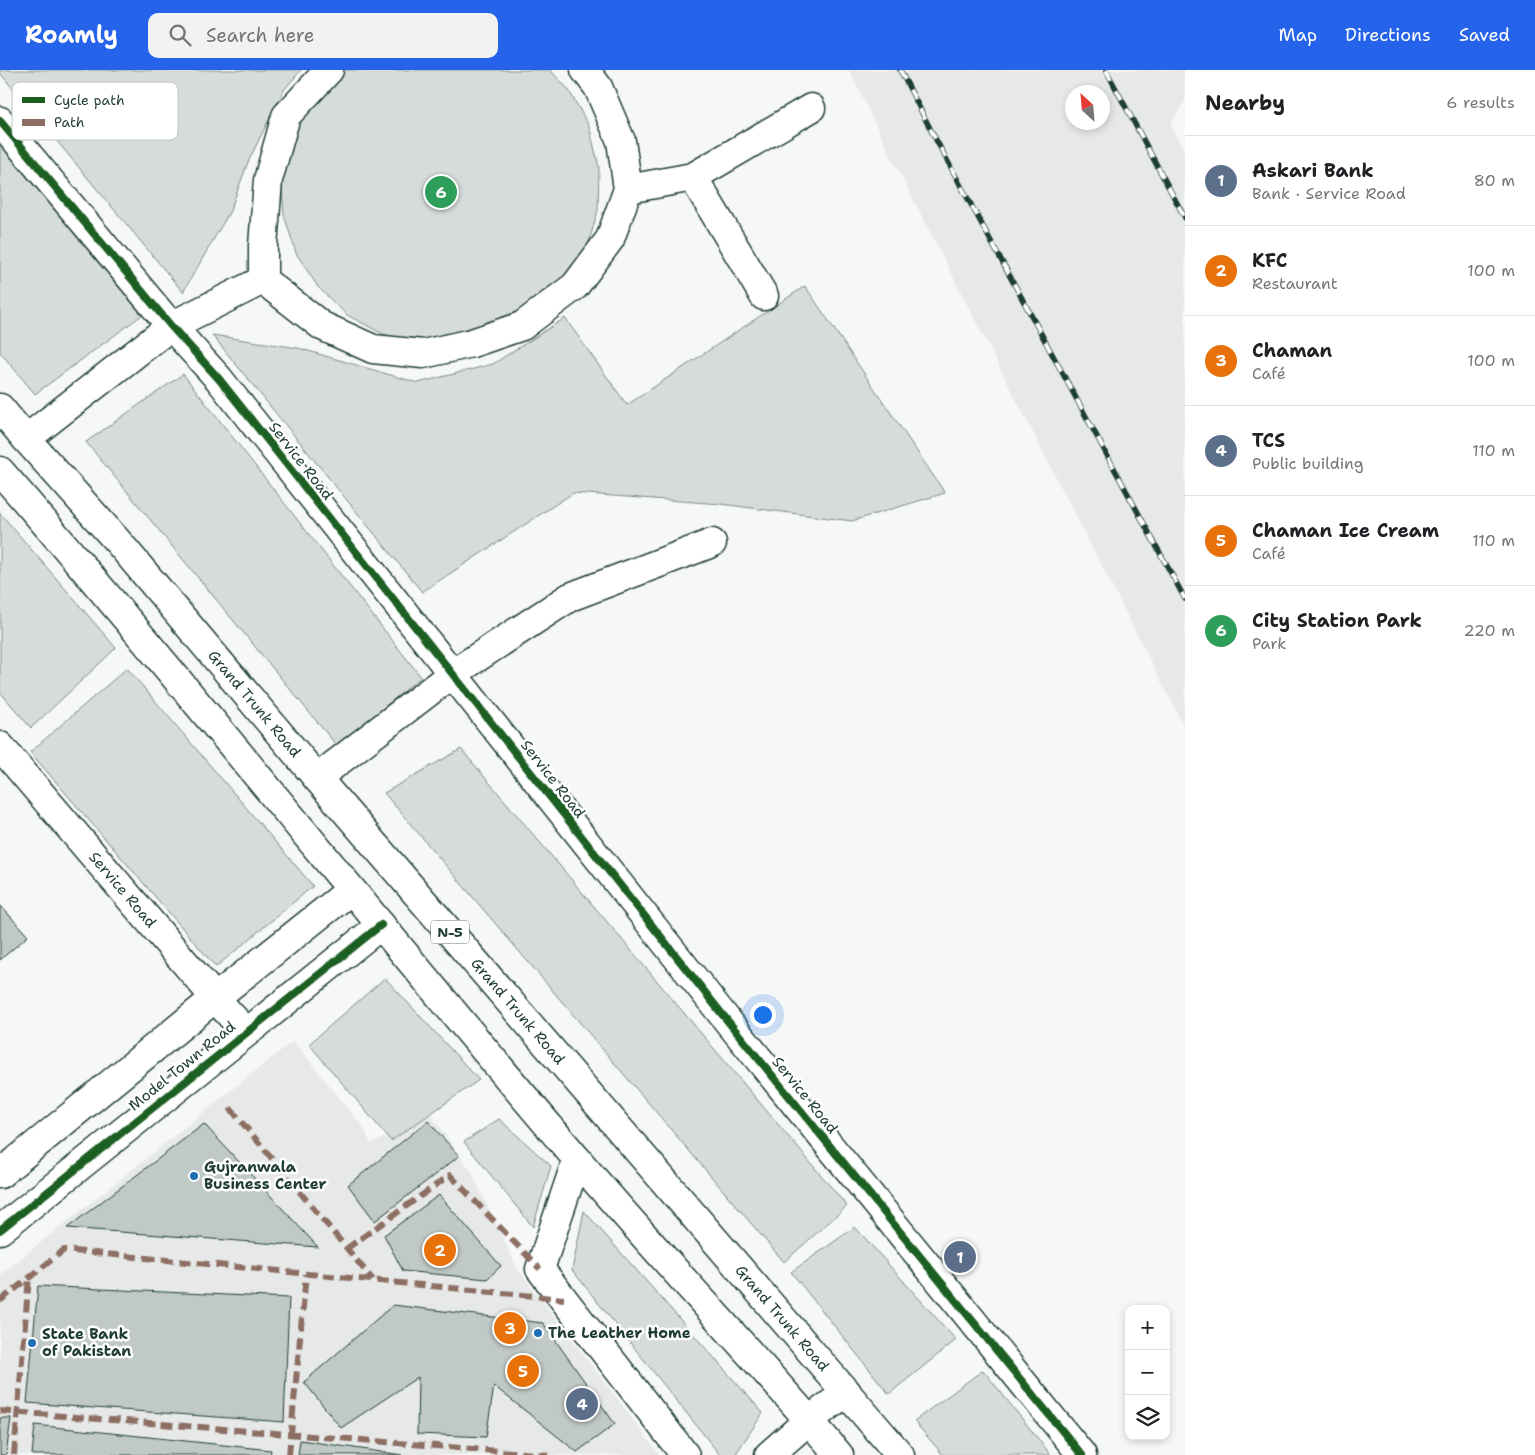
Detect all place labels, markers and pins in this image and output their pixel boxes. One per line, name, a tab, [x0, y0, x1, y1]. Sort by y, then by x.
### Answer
pin: 6	[425, 173, 457, 211]
place label: Gujranwala Business Center	[204, 1157, 327, 1194]
marker: Gujranwala Business Center	[188, 1170, 200, 1182]
pin: 2	[424, 1231, 456, 1269]
pin: 1	[944, 1238, 976, 1276]
pin: 3	[494, 1309, 526, 1347]
place label: The Leather Home	[548, 1323, 691, 1343]
place label: State Bank of Pakistan	[42, 1324, 131, 1361]
marker: The Leather Home	[532, 1327, 544, 1339]
marker: State Bank of Pakistan	[26, 1337, 38, 1349]
pin: 5	[507, 1352, 539, 1390]
pin: 4	[566, 1385, 598, 1423]

